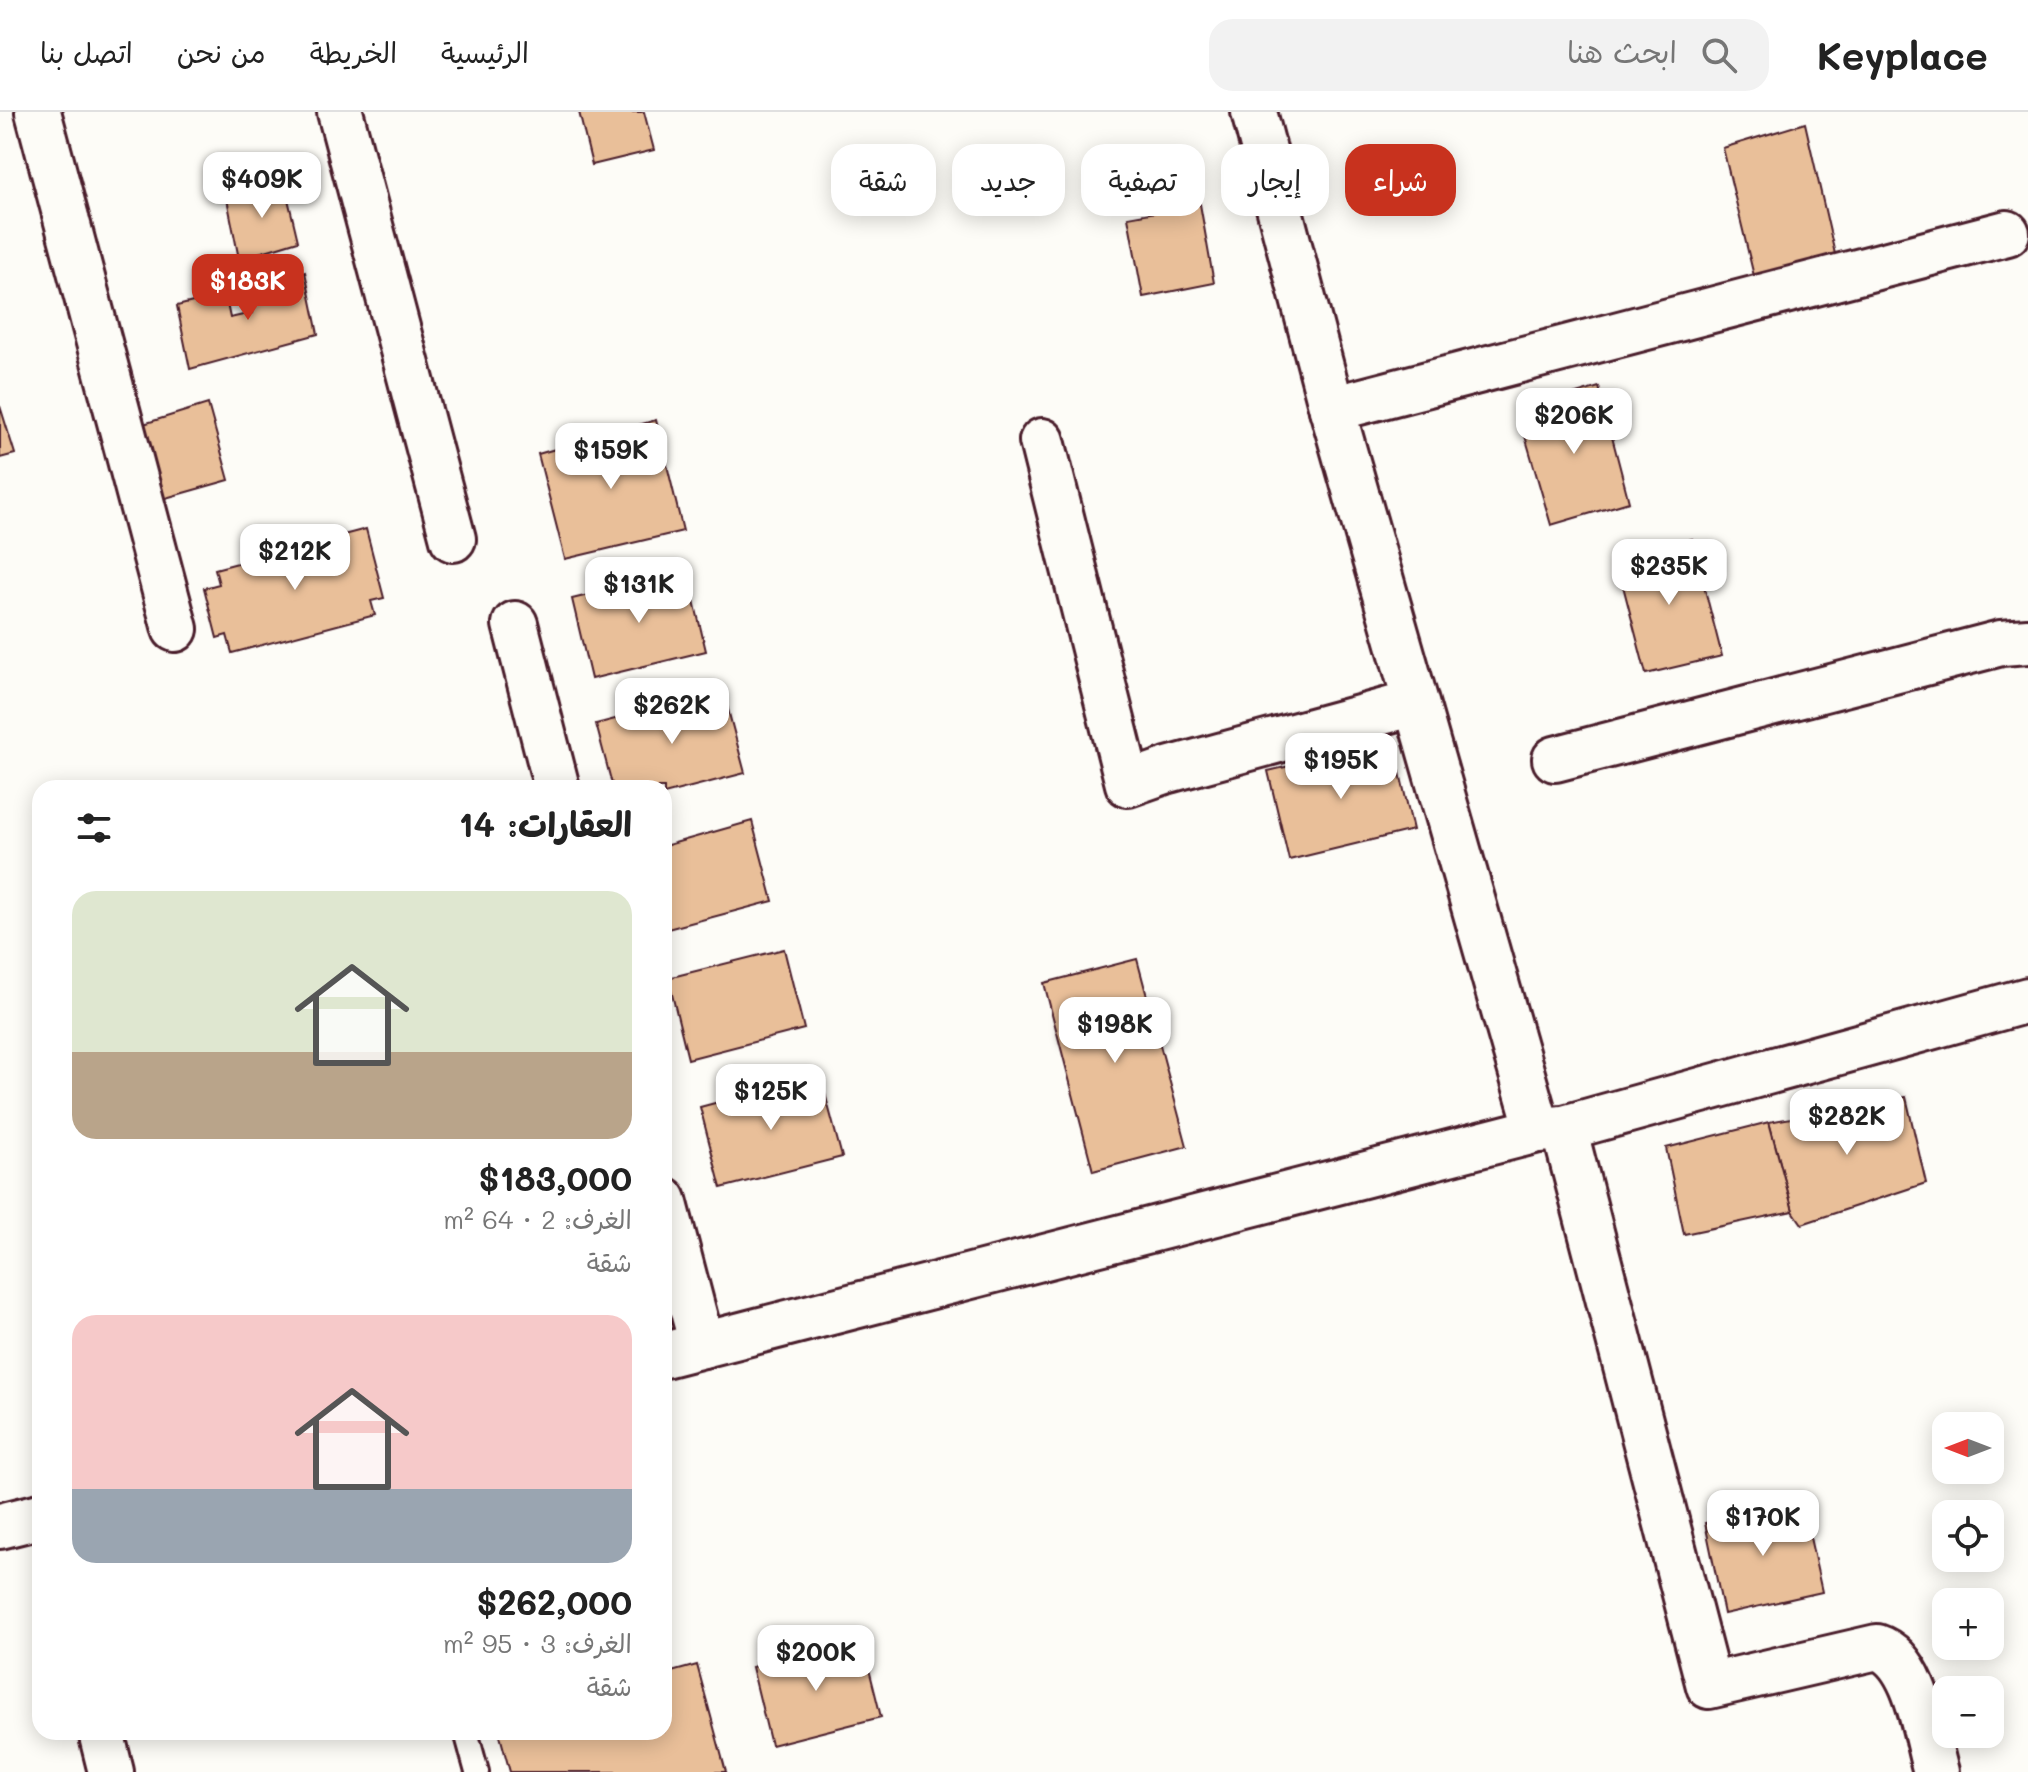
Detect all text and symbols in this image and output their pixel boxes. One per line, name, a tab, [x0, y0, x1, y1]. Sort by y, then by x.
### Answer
search box	[1209, 19, 1769, 91]
text: Keyplace	[1817, 30, 1988, 80]
text: ابحث هنا	[1567, 31, 1677, 71]
icon: search	[1697, 33, 1741, 77]
text: اتصل بنا	[40, 34, 133, 70]
text: من نحن	[177, 34, 266, 70]
text: الخريطة	[310, 34, 397, 70]
text: الرئيسية	[441, 34, 529, 70]
chip: شقة	[831, 144, 936, 216]
chip: جديد	[952, 144, 1065, 216]
chip: تصفية	[1081, 144, 1205, 216]
chip: إيجار	[1221, 144, 1329, 216]
chip: شراء	[1345, 144, 1456, 216]
pin: $409K	[206, 152, 318, 220]
text: $409K	[221, 161, 303, 195]
pin: $183K	[192, 254, 304, 322]
text: $183K	[210, 263, 286, 297]
pin: $206K	[1518, 388, 1630, 456]
text: $206K	[1534, 397, 1614, 431]
pin: $159K	[555, 423, 667, 491]
text: $159K	[573, 432, 649, 466]
pin: $212K	[239, 524, 351, 592]
text: $212K	[258, 533, 332, 567]
pin: $235K	[1613, 539, 1725, 607]
text: $235K	[1630, 548, 1708, 582]
pin: $131K	[583, 557, 695, 625]
text: $131K	[603, 566, 675, 600]
pin: $262K	[616, 678, 728, 746]
text: $262K	[633, 687, 711, 721]
pin: $195K	[1285, 733, 1397, 801]
text: $195K	[1303, 742, 1379, 776]
text: العقارات: 14	[458, 801, 632, 846]
icon: filters	[72, 806, 116, 850]
icon: home	[280, 943, 424, 1087]
pin: $198K	[1059, 997, 1171, 1065]
text: $198K	[1077, 1006, 1153, 1040]
pin: $125K	[715, 1064, 827, 1132]
text: $125K	[734, 1073, 808, 1107]
pin: $282K	[1791, 1089, 1903, 1157]
text: $282K	[1808, 1098, 1886, 1132]
text: $183,000	[478, 1155, 632, 1200]
text: الغرف: 2 · 64 m²	[443, 1202, 632, 1236]
text: شقة	[587, 1245, 632, 1279]
icon: home	[280, 1367, 424, 1511]
north arrow	[1932, 1412, 2004, 1484]
map controls	[1932, 1412, 2004, 1748]
pin: $170K	[1707, 1490, 1819, 1558]
text: $170K	[1725, 1499, 1801, 1533]
button: locate	[1932, 1500, 2004, 1572]
text: $262,000	[476, 1579, 632, 1624]
button: +	[1932, 1588, 2004, 1660]
pin: $200K	[760, 1625, 872, 1693]
text: الغرف: 3 · 95 m²	[443, 1626, 632, 1660]
text: $200K	[775, 1634, 857, 1668]
text: شقة	[587, 1669, 632, 1703]
button: −	[1932, 1676, 2004, 1748]

